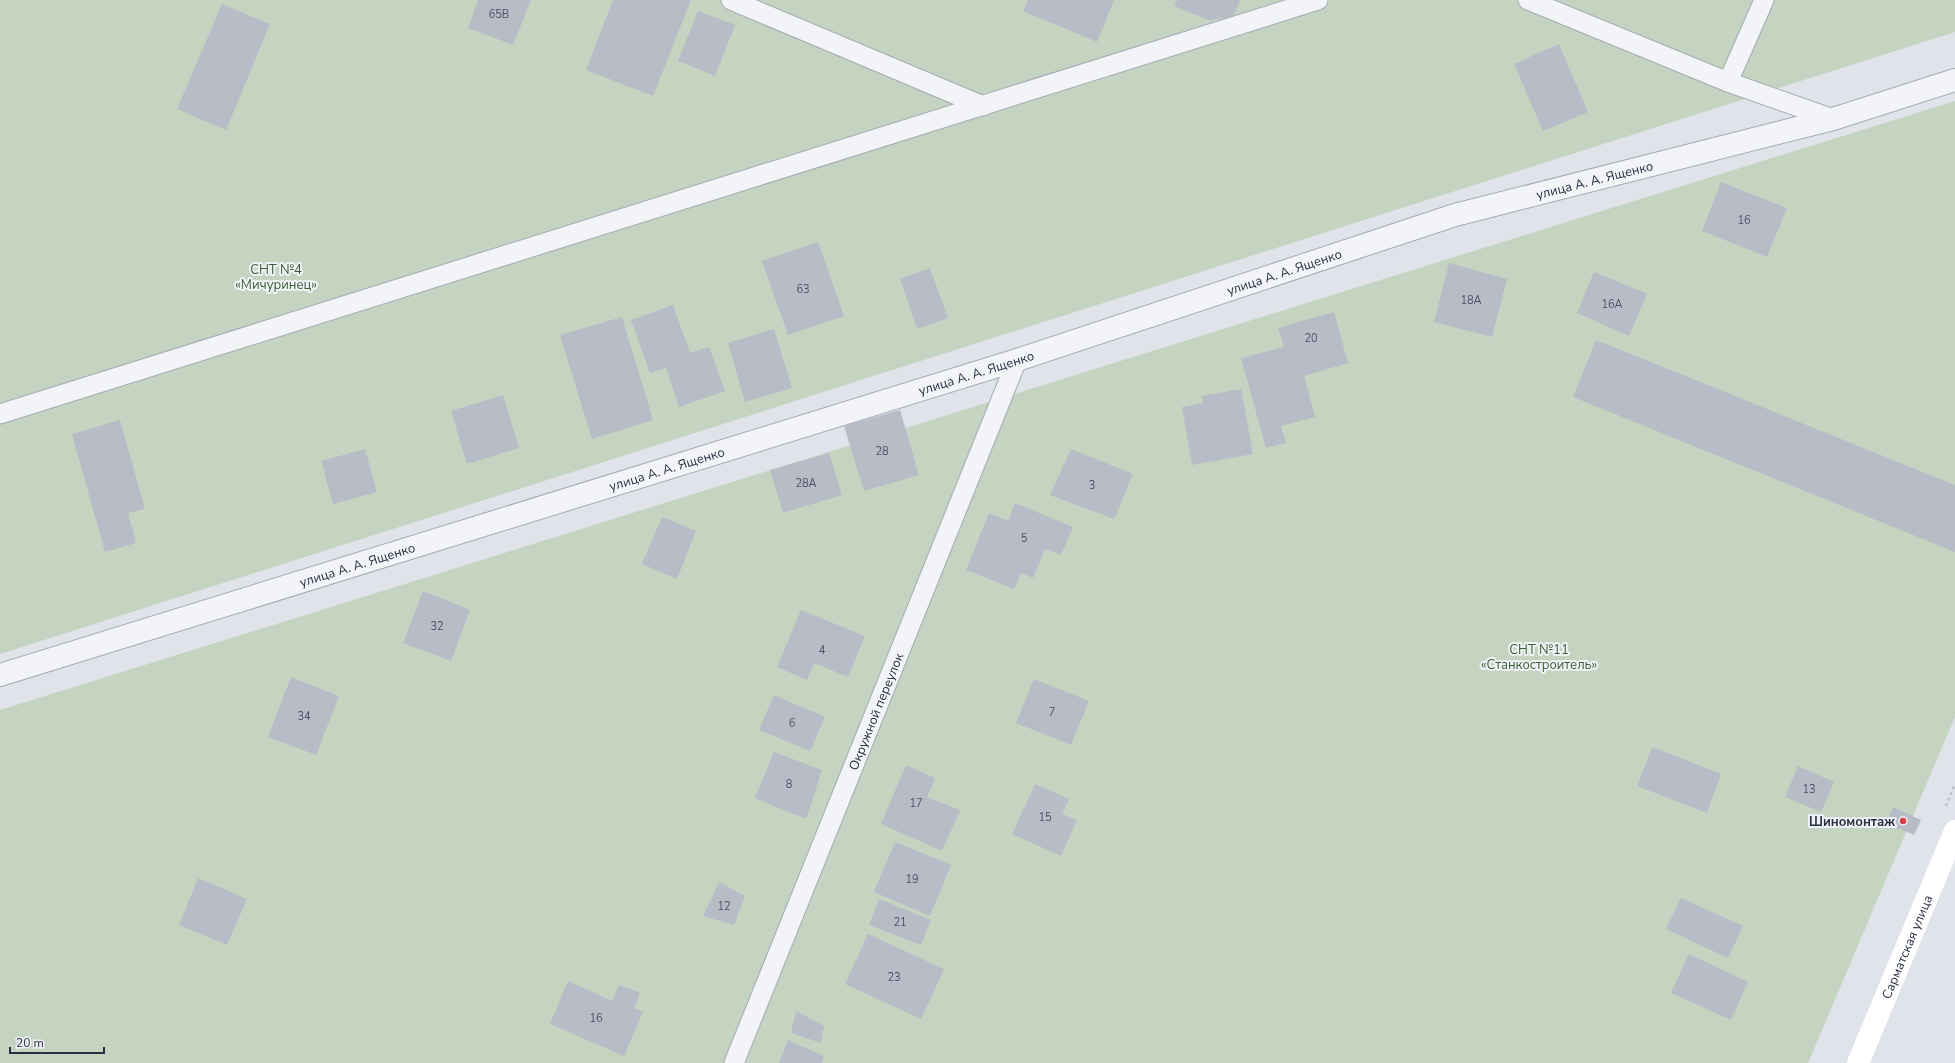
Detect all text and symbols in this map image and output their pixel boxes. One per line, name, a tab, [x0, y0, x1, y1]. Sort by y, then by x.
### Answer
house number: 65В	[489, 7, 509, 22]
street label: улица А. А. Ященко	[1534, 157, 1655, 204]
house number: 16	[1737, 213, 1751, 228]
street label: улица А. А. Ященко	[1225, 245, 1344, 300]
park label: СНТ №4 «Мичуринец»	[235, 261, 317, 294]
house number: 63	[796, 282, 810, 297]
house number: 18А	[1460, 293, 1482, 308]
house number: 16А	[1601, 297, 1623, 312]
house number: 20	[1304, 331, 1318, 346]
street label: улица А. А. Ященко	[917, 347, 1037, 400]
street label: улица А. А. Ященко	[607, 443, 727, 496]
house number: 28	[875, 444, 889, 459]
house number: 28А	[795, 476, 817, 491]
house number: 3	[1089, 478, 1095, 493]
house number: 5	[1021, 531, 1028, 546]
street label: улица А. А. Ященко	[298, 539, 418, 592]
house number: 32	[430, 619, 444, 634]
park label: СНТ №11 «Станкостроитель»	[1481, 641, 1597, 674]
house number: 4	[819, 643, 826, 658]
street label: Окружной переулок	[845, 650, 908, 773]
house number: 7	[1049, 705, 1055, 720]
house number: 34	[297, 709, 311, 724]
house number: 6	[789, 716, 796, 731]
house number: 8	[786, 777, 793, 792]
house number: 13	[1802, 782, 1816, 797]
house number: 17	[909, 796, 923, 811]
house number: 15	[1038, 810, 1052, 825]
place label: Шиномонтаж	[1809, 813, 1895, 831]
marker: Шиномонтаж	[1898, 816, 1908, 826]
house number: 19	[905, 872, 919, 887]
street label: Сарматская улица	[1878, 892, 1937, 1002]
house number: 12	[717, 899, 731, 914]
house number: 21	[893, 915, 907, 930]
house number: 23	[887, 970, 901, 985]
house number: 16	[589, 1011, 603, 1026]
scale bar	[10, 1029, 104, 1055]
text: 20 m	[16, 1035, 44, 1051]

